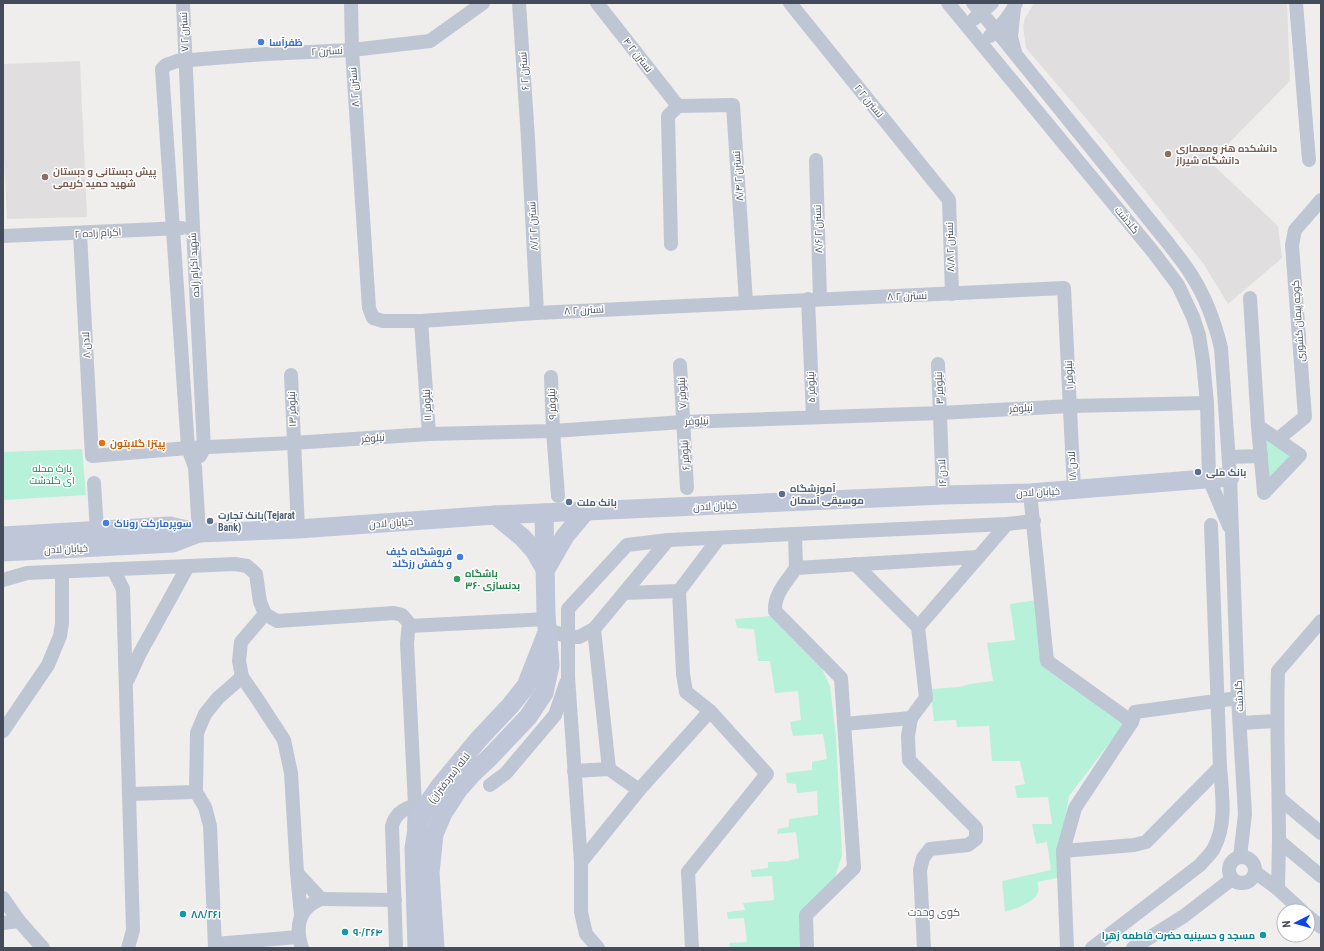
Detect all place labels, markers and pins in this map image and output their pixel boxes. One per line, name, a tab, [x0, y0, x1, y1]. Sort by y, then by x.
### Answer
marker: ظفرآسا	[256, 37, 266, 47]
place label: ظفرآسا	[269, 37, 303, 49]
place label: دانشکده هنر‌ ومعماری دانشگاه شیراز	[1175, 143, 1277, 167]
marker: دانشکده هنر‌ ومعماری دانشگاه شیراز	[1163, 149, 1173, 159]
place label: پیش دبستانی و دبستان شهید حمید کریمی	[53, 166, 157, 190]
marker: پیش دبستانی و دبستان شهید حمید کریمی	[40, 172, 50, 182]
marker: پیتزا گلابتون	[97, 438, 107, 448]
place label: پیتزا گلابتون	[110, 438, 166, 451]
marker: بانک ملی	[1193, 467, 1203, 477]
place label: بانک ملی	[1206, 467, 1246, 479]
place label: آموزشگاه موسیقی آسمان	[790, 483, 864, 507]
marker: آموزشگاه موسیقی آسمان	[777, 489, 787, 499]
marker: بانک ملت	[564, 497, 574, 507]
place label: بانک ملت	[577, 497, 617, 509]
place label: بانک تجارت(Tejarat Bank)	[218, 510, 295, 534]
marker: بانک تجارت(Tejarat Bank)	[205, 516, 215, 526]
marker: سوپرمارکت روناک	[101, 518, 111, 528]
place label: سوپرمارکت روناک	[114, 518, 192, 531]
place label: فروشگاه کیف و کفش رزگلد	[386, 546, 452, 570]
marker: فروشگاه کیف و کفش رزگلد	[455, 552, 465, 562]
place label: باشگاه بدنسازی ۳۶۰	[465, 568, 520, 592]
marker: باشگاه بدنسازی ۳۶۰	[452, 574, 462, 584]
marker: ۸۸/۲۶۱	[178, 909, 188, 919]
place label: ۸۸/۲۶۱	[191, 909, 221, 920]
marker: ۹۰/۲۶۴	[340, 927, 350, 937]
place label: ۹۰/۲۶۴	[353, 927, 383, 938]
place label: مسجد و حسینیه حضرت فاطمه زهرا	[1102, 930, 1255, 942]
marker: مسجد و حسینیه حضرت فاطمه زهرا	[1258, 930, 1268, 940]

